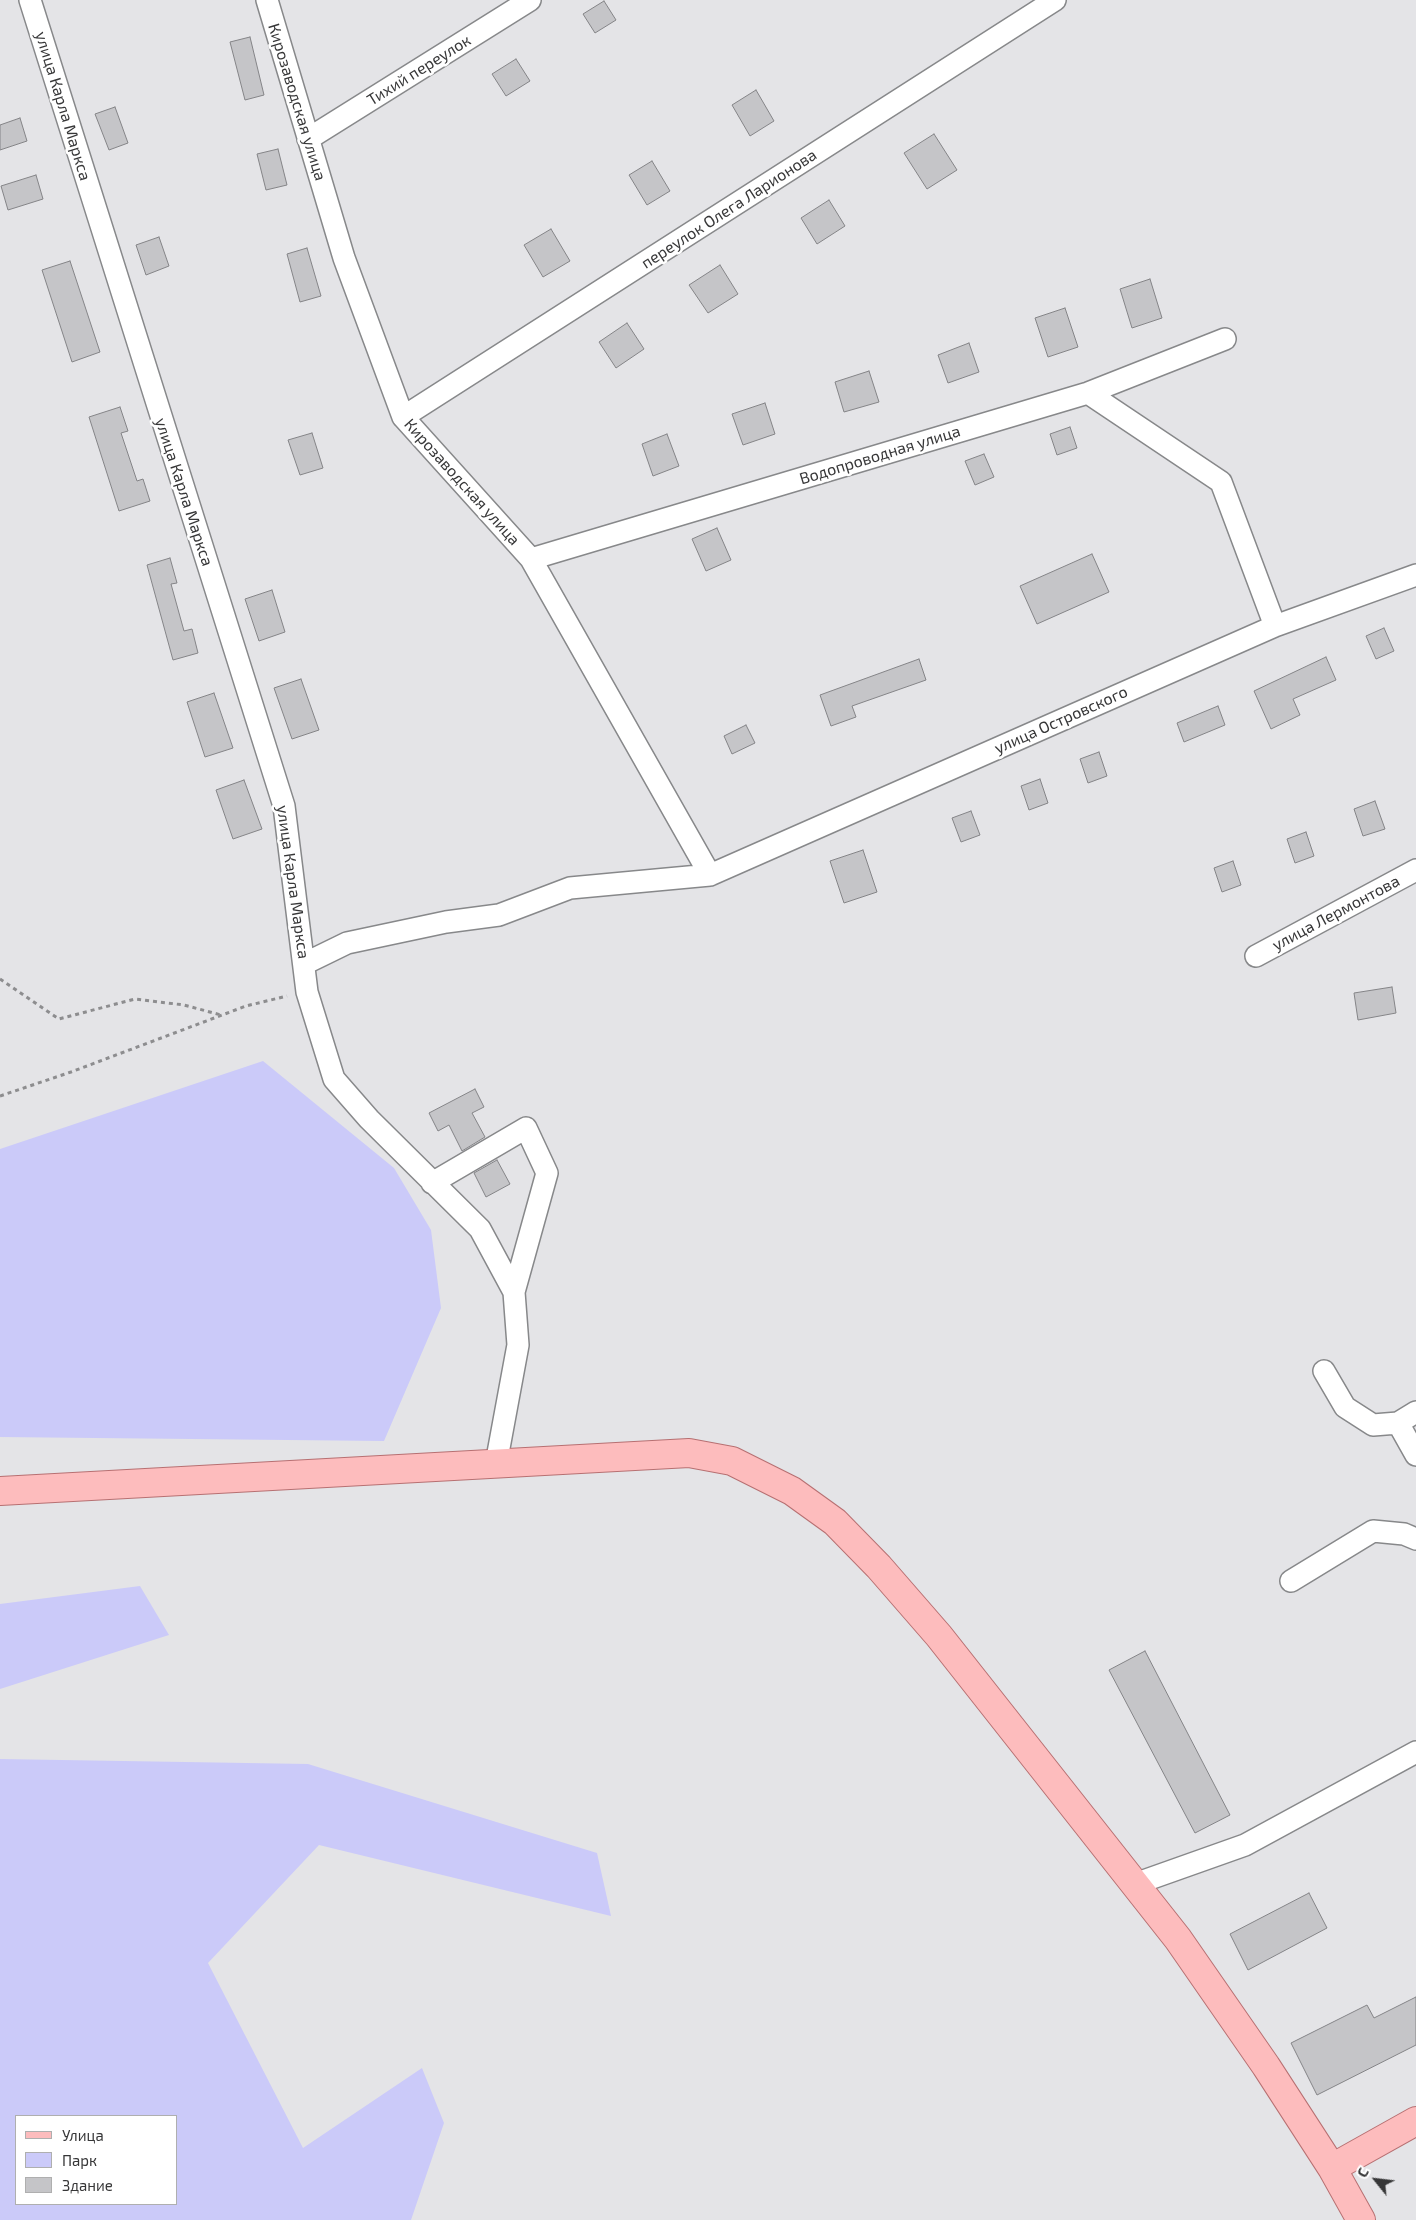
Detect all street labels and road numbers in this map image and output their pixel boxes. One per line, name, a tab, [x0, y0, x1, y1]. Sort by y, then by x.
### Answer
street label: Кирозаводская улица	[264, 21, 330, 183]
street label: улица Карла Маркса	[31, 29, 95, 183]
street label: Тихий переулок	[364, 30, 474, 110]
street label: переулок Олега Ларионова	[638, 145, 820, 273]
street label: улица Карла Маркса	[151, 415, 217, 569]
street label: Кирозаводская улица	[400, 415, 524, 549]
street label: Водопроводная улица	[797, 421, 963, 489]
street label: улица Островского	[991, 682, 1131, 758]
street label: улица Карла Маркса	[273, 804, 313, 960]
street label: улица Лермонтова	[1269, 871, 1403, 955]

